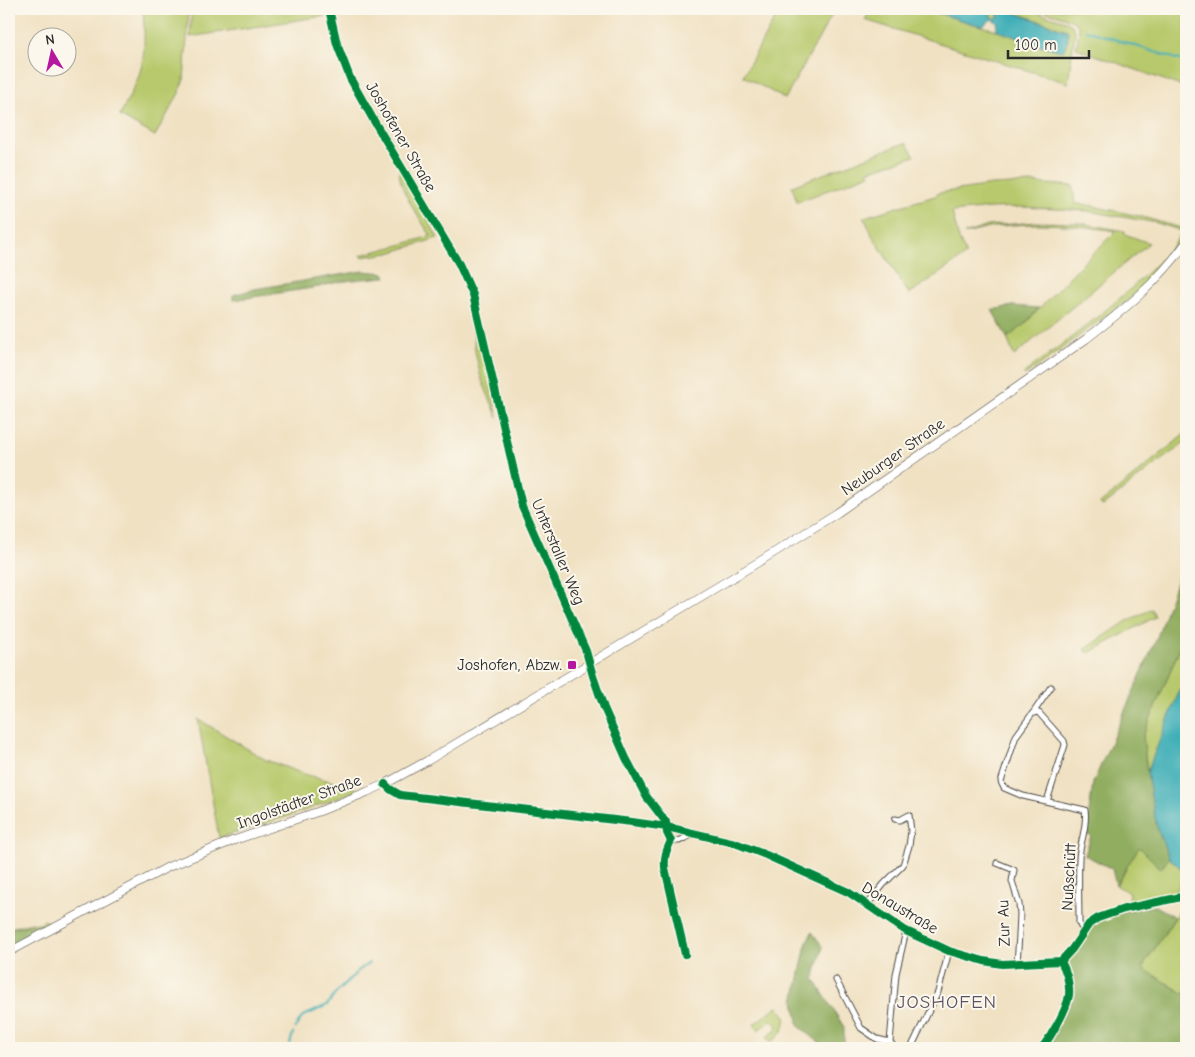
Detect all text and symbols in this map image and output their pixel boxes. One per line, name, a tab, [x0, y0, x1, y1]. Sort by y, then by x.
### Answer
north arrow	[28, 28, 78, 78]
scale bar	[1008, 28, 1089, 60]
text: N	[44, 31, 56, 49]
text: 100 m	[1015, 36, 1057, 54]
street label: Joshofener Straße	[362, 79, 440, 195]
street label: Neuburger Straße	[838, 415, 948, 499]
street label: Unterstaller Weg	[528, 496, 588, 608]
place label: Joshofen, Abzw.	[457, 656, 562, 674]
marker: Joshofen, Abzw.	[566, 659, 578, 671]
street label: Ingolstädter Straße	[234, 771, 364, 833]
street label: Nußschütt	[1058, 842, 1080, 911]
street label: Donaustraße	[859, 878, 941, 938]
street label: Zur Au	[994, 899, 1014, 947]
district label: JOSHOFEN	[897, 991, 997, 1013]

